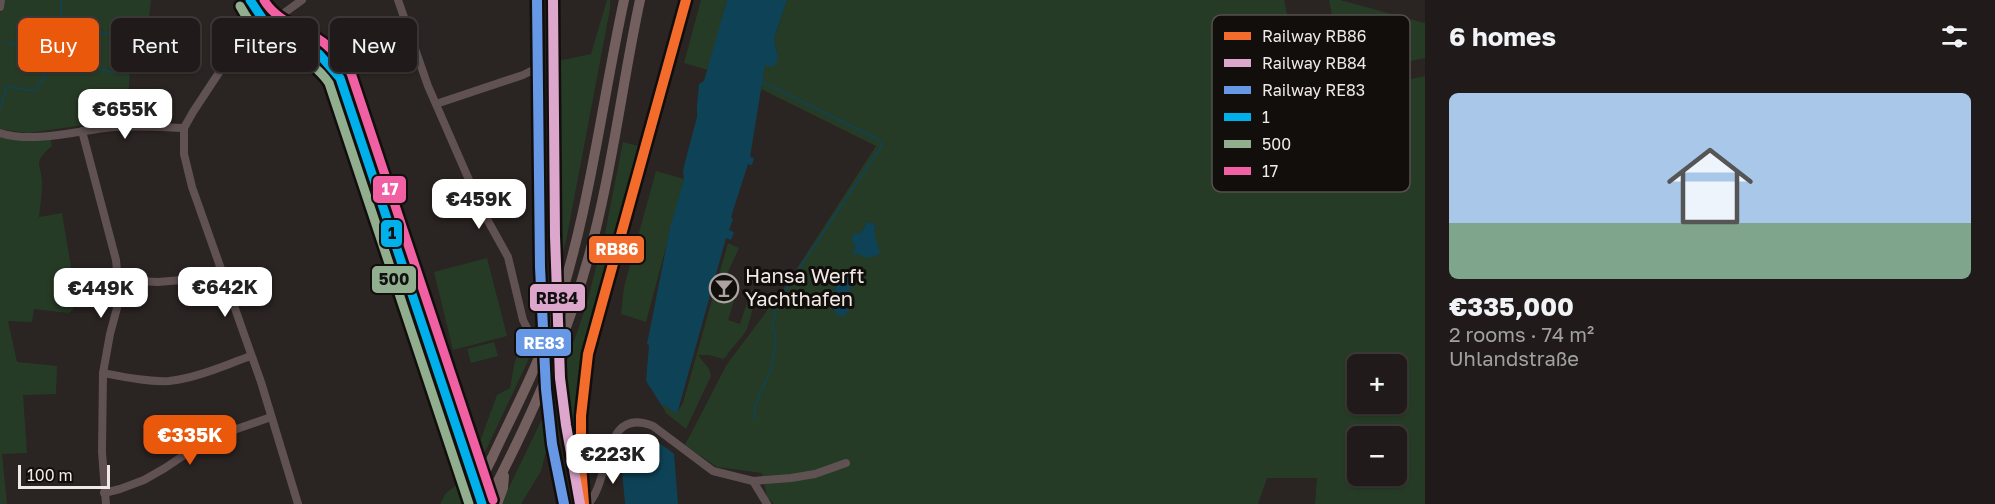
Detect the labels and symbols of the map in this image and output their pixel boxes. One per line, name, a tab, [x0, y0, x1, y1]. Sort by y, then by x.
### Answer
legend	[1212, 15, 1410, 192]
text: Railway RB86	[1262, 26, 1366, 46]
text: Railway RB84	[1262, 53, 1366, 73]
text: Railway RE83	[1262, 80, 1365, 100]
pin: €655K	[83, 89, 167, 140]
text: 1	[1262, 107, 1270, 127]
text: 500	[1262, 134, 1291, 154]
text: 17	[1262, 161, 1278, 181]
line badge: 17	[372, 175, 407, 204]
text: 17	[382, 179, 399, 199]
pin: €459K	[437, 179, 521, 230]
line badge: 1	[380, 219, 403, 248]
text: 1	[388, 223, 396, 243]
line badge: RB86	[588, 235, 645, 264]
text: RB86	[596, 239, 638, 259]
place label: Hansa Werft Yachthafen	[745, 263, 864, 310]
line badge: 500	[371, 265, 417, 294]
pin: €642K	[183, 267, 267, 318]
pin: €449K	[59, 268, 143, 319]
text: 500	[379, 269, 409, 289]
bar icon: Hansa Werft Yachthafen	[708, 272, 740, 304]
line badge: RB84	[529, 283, 586, 312]
text: RB84	[536, 288, 578, 308]
line badge: RE83	[515, 328, 572, 357]
text: RE83	[523, 333, 565, 353]
pin: €335K	[148, 415, 232, 466]
pin: €223K	[571, 434, 655, 485]
scale bar	[18, 462, 110, 490]

